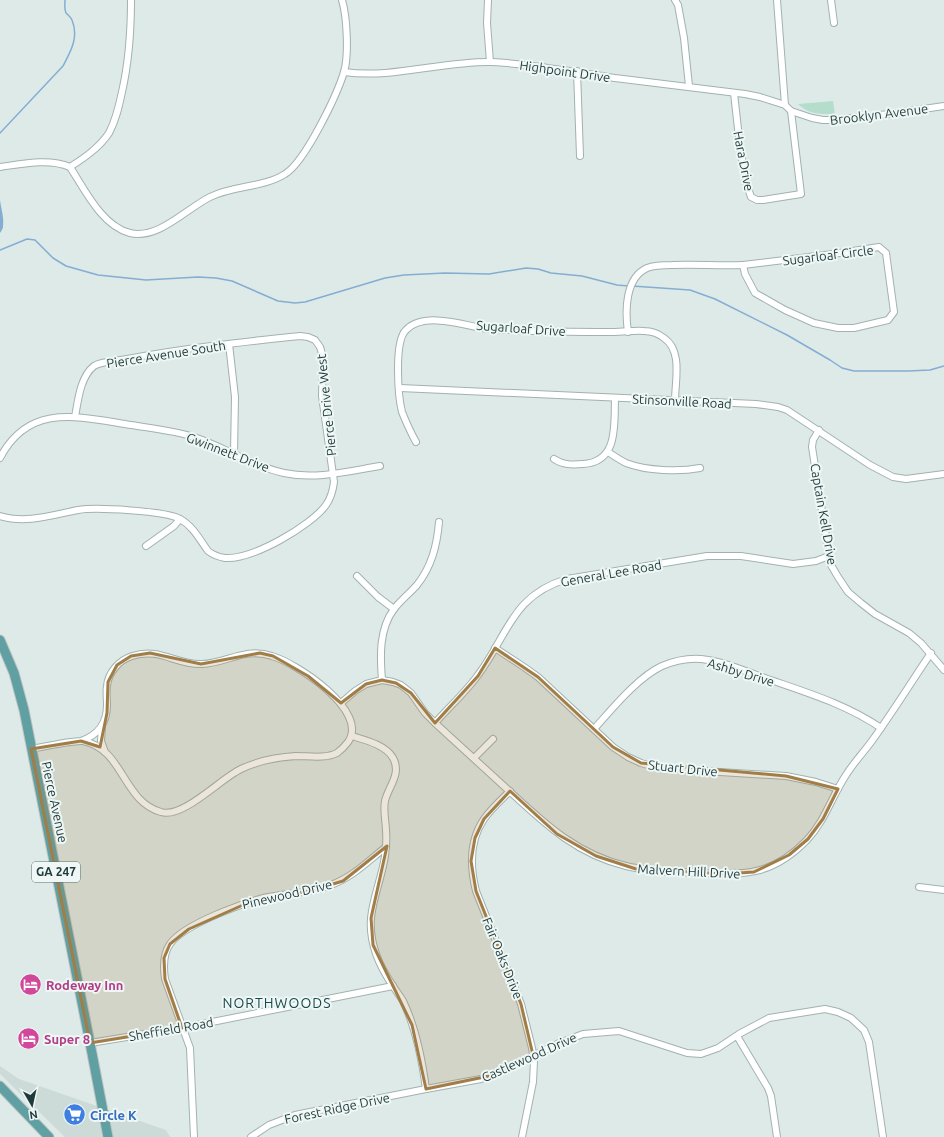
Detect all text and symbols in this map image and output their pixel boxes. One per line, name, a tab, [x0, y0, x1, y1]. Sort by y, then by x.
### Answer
street label: Highpoint Drive	[519, 58, 611, 84]
street label: Brooklyn Avenue	[829, 101, 929, 127]
street label: Hara Drive	[731, 130, 757, 192]
street label: Sugarloaf Circle	[782, 242, 874, 268]
street label: Sugarloaf Drive	[476, 318, 566, 338]
street label: Pierce Avenue South	[105, 338, 227, 370]
street label: Pierce Drive West	[314, 353, 338, 457]
street label: Stinsonville Road	[632, 391, 732, 411]
street label: Gwinnett Drive	[184, 430, 272, 474]
street label: Captain Kell Drive	[808, 462, 840, 566]
street label: General Lee Road	[559, 557, 663, 589]
street label: Ashby Drive	[706, 655, 776, 689]
street label: Stuart Drive	[648, 757, 718, 779]
street label: Pierce Avenue	[40, 760, 70, 844]
street label: Malvern Hill Drive	[637, 861, 741, 881]
road number: GA 247	[32, 862, 80, 882]
street label: Pinewood Drive	[241, 877, 333, 911]
street label: Fair Oaks Drive	[480, 915, 526, 1001]
hotel icon: Rodeway Inn	[18, 972, 44, 998]
place label: Rodeway Inn	[46, 978, 123, 992]
district label: NORTHWOODS	[223, 995, 332, 1011]
street label: Sheffield Road	[128, 1015, 214, 1043]
hotel icon: Super 8	[16, 1026, 42, 1052]
street label: Castlewood Drive	[479, 1030, 579, 1084]
place label: Super 8	[44, 1032, 90, 1046]
north arrow	[12, 1085, 52, 1125]
street label: Forest Ridge Drive	[283, 1090, 391, 1126]
supermarket icon: Circle K	[61, 1102, 87, 1128]
text: N	[29, 1108, 39, 1121]
place label: Circle K	[90, 1108, 137, 1122]

